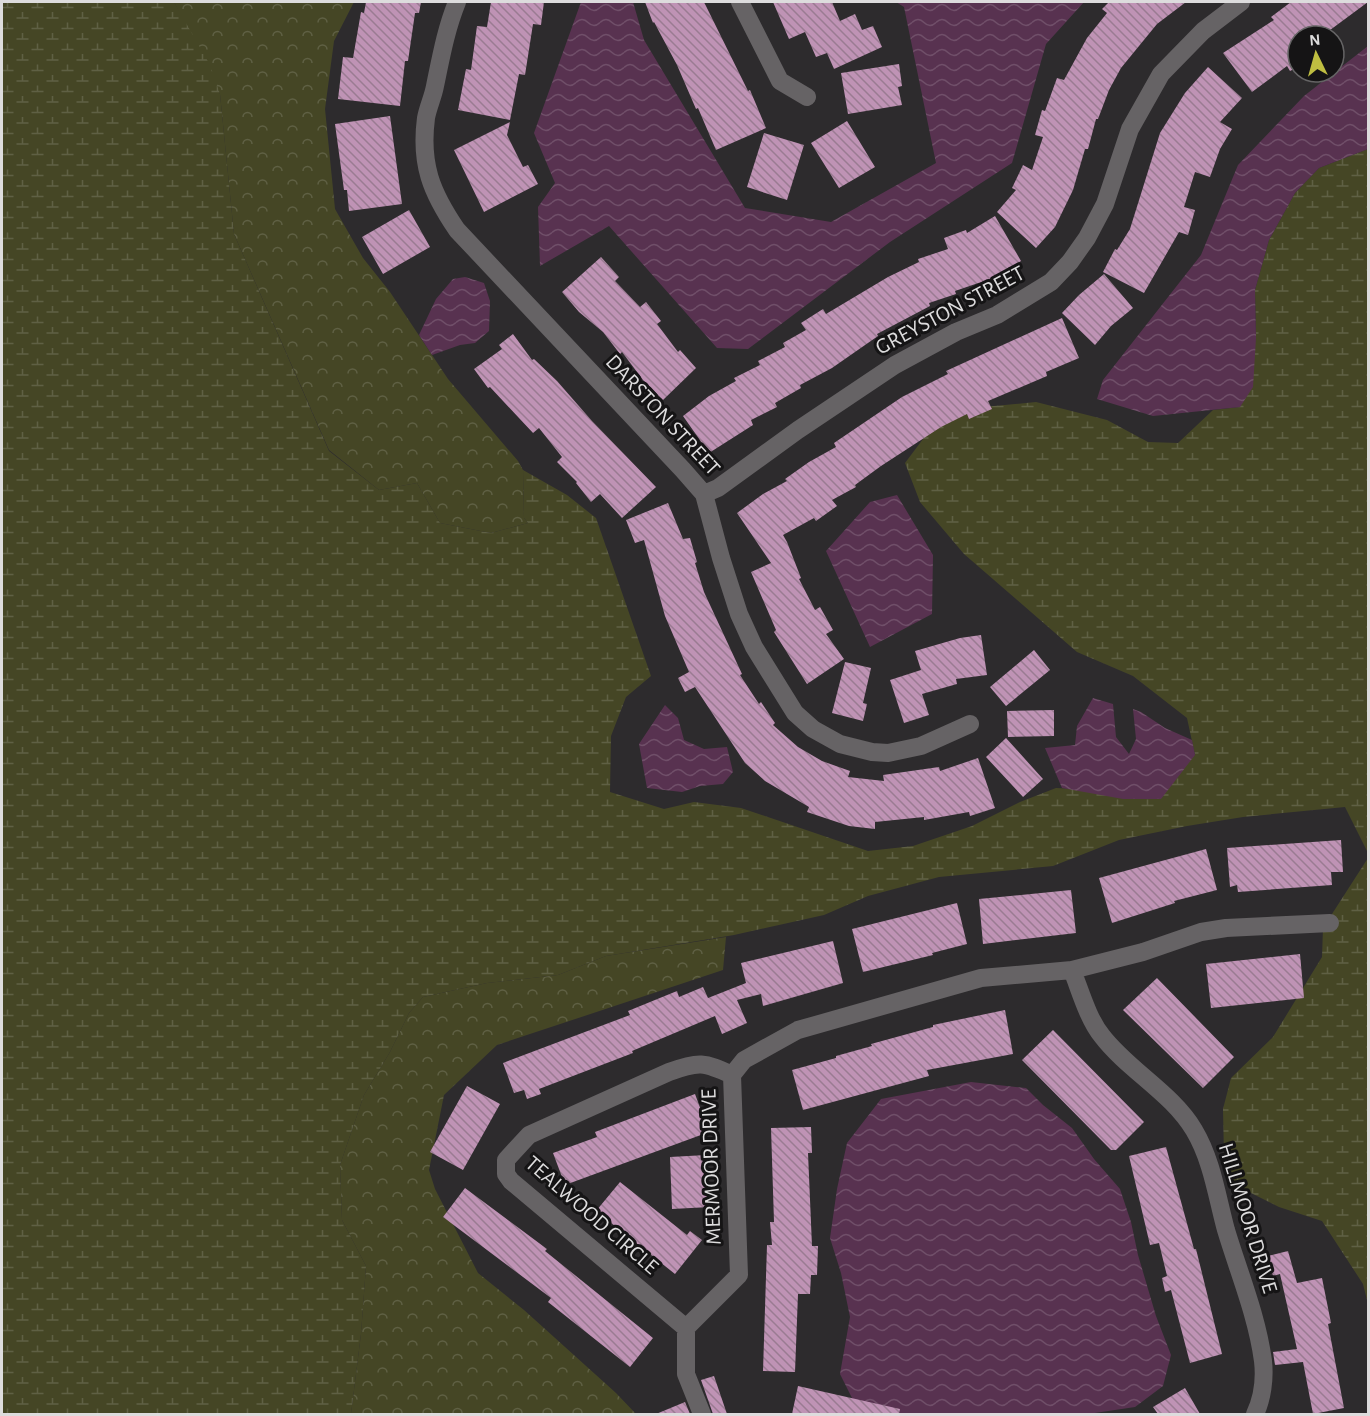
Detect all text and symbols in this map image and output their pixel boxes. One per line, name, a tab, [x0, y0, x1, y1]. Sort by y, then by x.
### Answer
north arrow	[1286, 24, 1346, 84]
text: N	[1309, 32, 1321, 49]
street label: GREYSTON STREET	[872, 261, 1028, 358]
street label: DARSTON STREET	[602, 350, 725, 480]
street label: MERMOOR DRIVE	[697, 1088, 725, 1245]
street label: HILLMOOR DRIVE	[1215, 1141, 1281, 1296]
street label: TEALWOOD CIRCLE	[521, 1152, 663, 1279]

